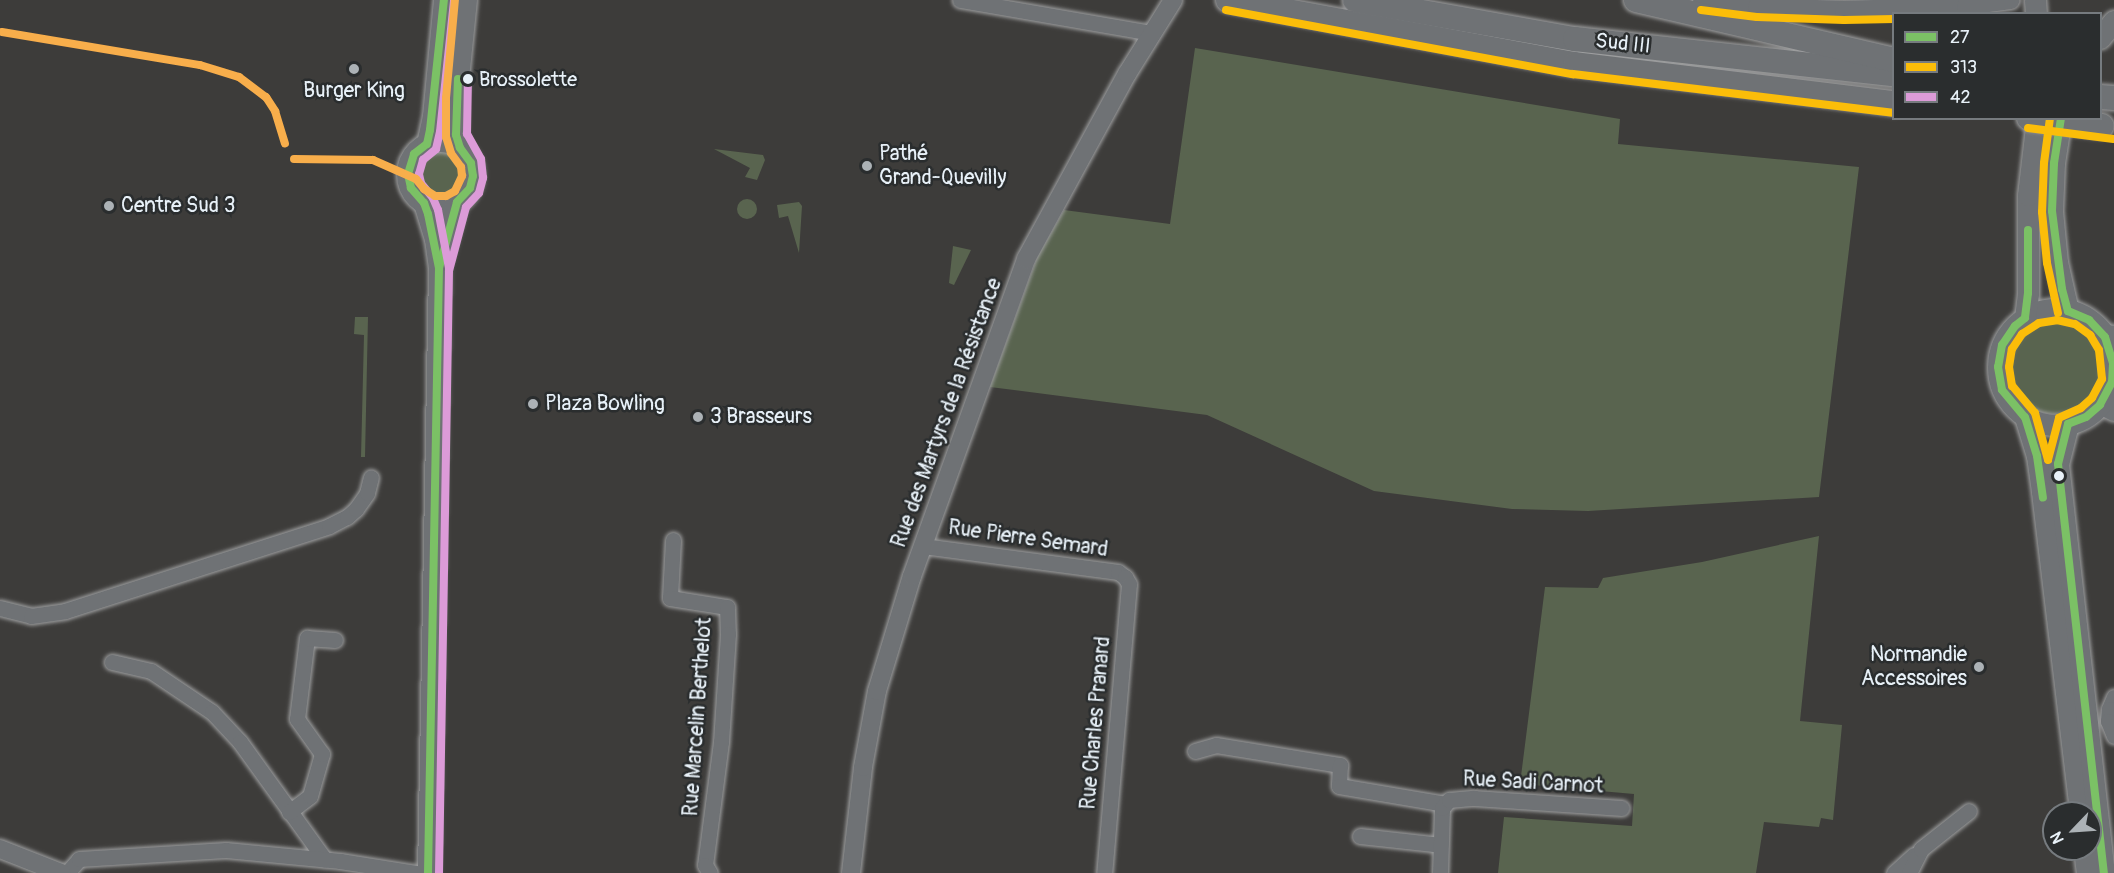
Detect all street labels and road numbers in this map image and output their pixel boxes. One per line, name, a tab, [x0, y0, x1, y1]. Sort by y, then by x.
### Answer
street label: Sud III	[1594, 29, 1652, 59]
street label: Rue des Martyrs de la Résistance	[886, 275, 1008, 551]
street label: Rue Pierre Semard	[947, 515, 1109, 563]
street label: Rue Marcelin Berthelot	[678, 617, 718, 817]
street label: Rue Charles Pranard	[1076, 635, 1116, 811]
street label: Rue Sadi Carnot	[1462, 767, 1604, 799]

